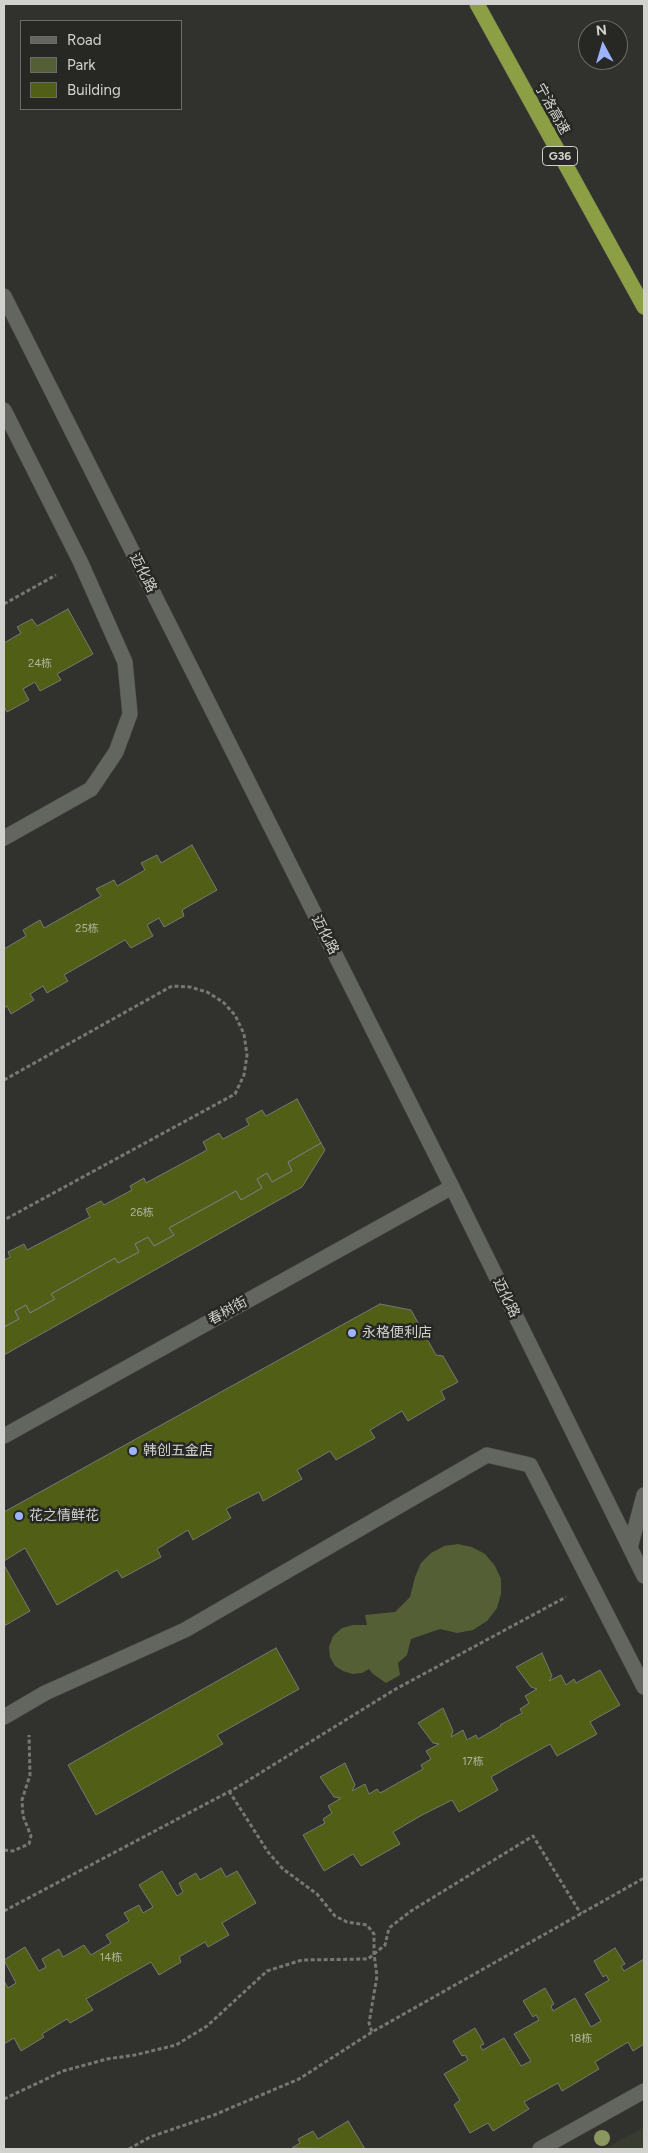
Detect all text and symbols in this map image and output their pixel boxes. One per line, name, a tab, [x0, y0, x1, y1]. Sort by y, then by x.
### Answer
legend	[20, 20, 182, 110]
north arrow	[578, 20, 628, 70]
text: N	[595, 22, 608, 40]
text: Road	[67, 31, 102, 49]
text: Park	[67, 56, 96, 74]
street label: 宁洛高速	[531, 80, 573, 138]
text: Building	[67, 81, 121, 99]
road number: G36	[542, 146, 578, 166]
street label: 迈化路	[126, 550, 160, 596]
house number: 24栋	[28, 657, 52, 671]
street label: 迈化路	[308, 912, 342, 958]
house number: 25栋	[75, 922, 99, 936]
house number: 26栋	[130, 1206, 154, 1220]
street label: 迈化路	[489, 1275, 523, 1321]
street label: 春树街	[206, 1293, 250, 1329]
place label: 永格便利店	[362, 1325, 432, 1341]
marker: 永格便利店	[346, 1327, 358, 1339]
place label: 韩创五金店	[143, 1443, 213, 1459]
marker: 韩创五金店	[127, 1445, 139, 1457]
place label: 花之情鲜花	[29, 1508, 99, 1524]
marker: 花之情鲜花	[13, 1510, 25, 1522]
house number: 17栋	[462, 1755, 484, 1769]
house number: 14栋	[100, 1951, 122, 1965]
house number: 18栋	[570, 2032, 592, 2046]

